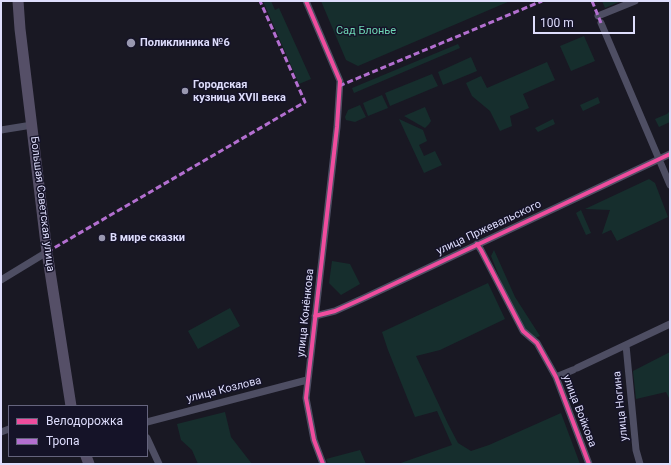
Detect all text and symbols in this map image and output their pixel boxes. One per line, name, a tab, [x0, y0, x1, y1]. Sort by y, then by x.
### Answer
scale bar	[535, 8, 637, 34]
text: 100 m	[540, 16, 574, 30]
park label: Сад Блонье	[336, 24, 396, 38]
place label: Поликлиника №6	[140, 36, 230, 50]
marker: Поликлиника №6	[125, 37, 137, 49]
place label: Городская кузница XVII века	[193, 78, 286, 104]
marker: Городская кузница XVII века	[180, 86, 190, 96]
street label: Большая Советская улица	[27, 136, 57, 272]
street label: улица Пржевальского	[434, 198, 544, 258]
place label: В мире сказки	[110, 231, 185, 245]
marker: В мире сказки	[97, 233, 107, 243]
street label: улица Конёнкова	[295, 268, 317, 358]
street label: улица Ногина	[611, 370, 631, 442]
street label: улица Войкова	[559, 373, 599, 449]
street label: улица Козлова	[185, 374, 263, 406]
legend	[8, 405, 148, 457]
text: Велодорожка	[46, 414, 123, 428]
text: Тропа	[46, 434, 80, 448]

